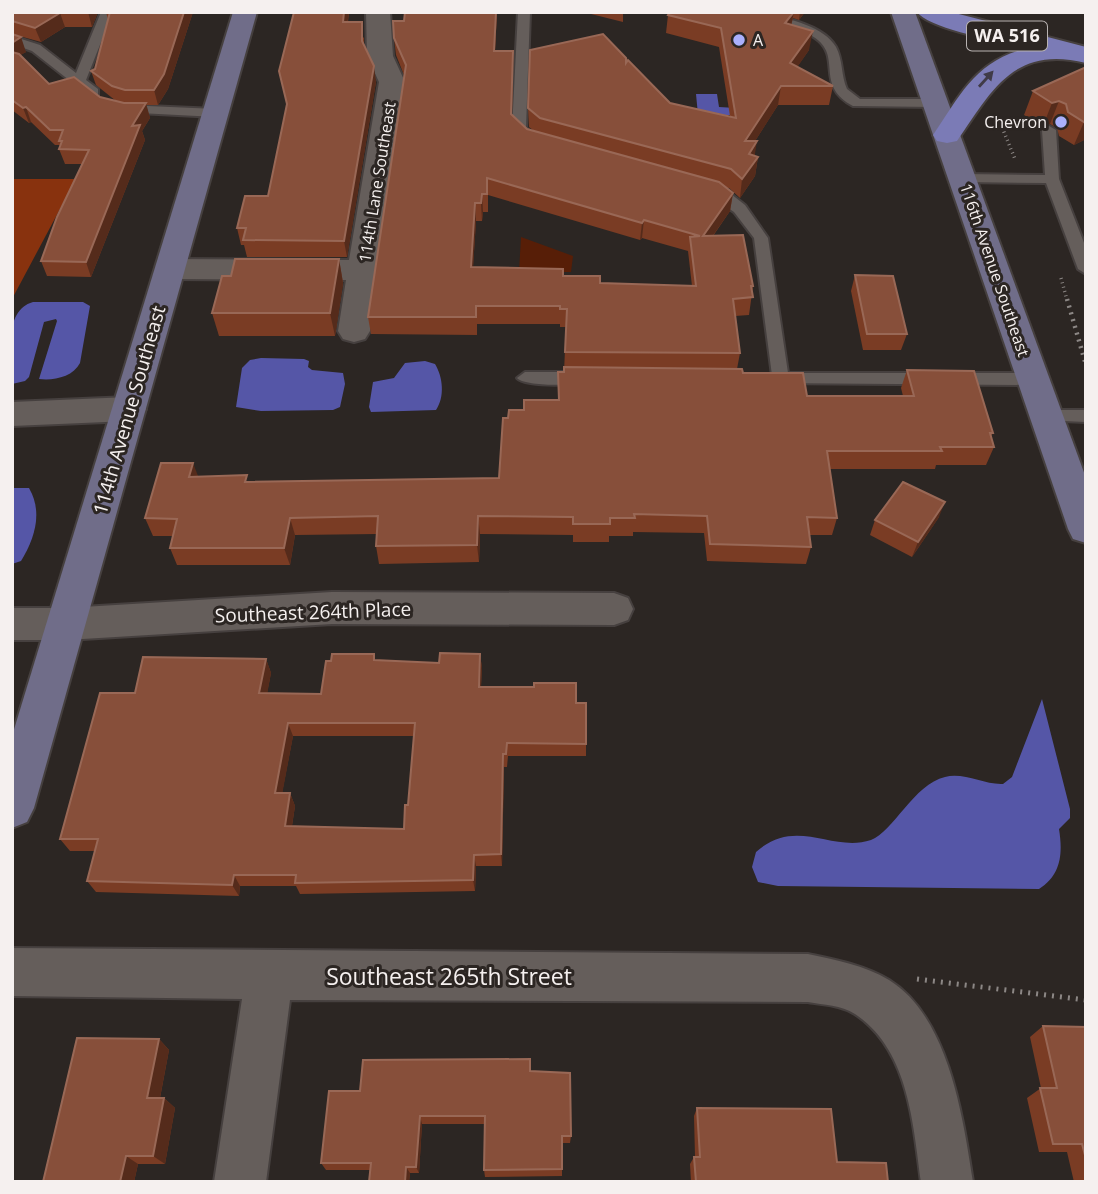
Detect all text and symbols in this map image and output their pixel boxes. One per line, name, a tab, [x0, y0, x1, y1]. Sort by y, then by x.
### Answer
road number: WA 516	[967, 22, 1047, 51]
place label: A	[753, 29, 764, 51]
marker: A	[731, 32, 747, 48]
one-way arrow	[978, 70, 994, 88]
street label: 114th Lane Southeast	[353, 100, 401, 264]
place label: Chevron	[984, 111, 1047, 133]
marker: Chevron	[1053, 114, 1069, 130]
street label: 116th Avenue Southeast	[955, 180, 1035, 360]
street label: 114th Avenue Southeast	[87, 302, 171, 517]
street label: Southeast 264th Place	[214, 596, 412, 628]
street label: Southeast 265th Street	[326, 960, 572, 992]

